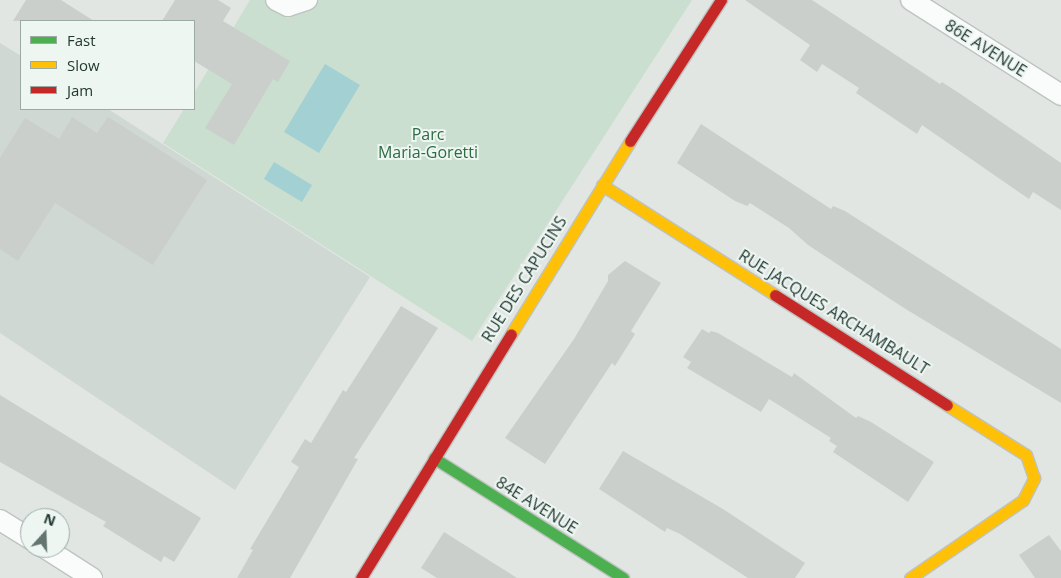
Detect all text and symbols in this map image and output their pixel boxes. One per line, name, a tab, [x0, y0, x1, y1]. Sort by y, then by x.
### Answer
street label: 86E AVENUE	[942, 15, 1030, 81]
legend	[20, 20, 195, 110]
text: Fast	[67, 30, 96, 50]
text: Slow	[67, 55, 100, 75]
text: Jam	[67, 80, 93, 100]
park label: Parc Maria-Goretti	[378, 124, 478, 162]
street label: RUE DES CAPUCINS	[477, 212, 571, 346]
street label: RUE JACQUES ARCHAMBAULT	[735, 245, 933, 379]
street label: 84E AVENUE	[493, 472, 581, 538]
north arrow	[20, 508, 70, 558]
text: N	[41, 508, 59, 530]

